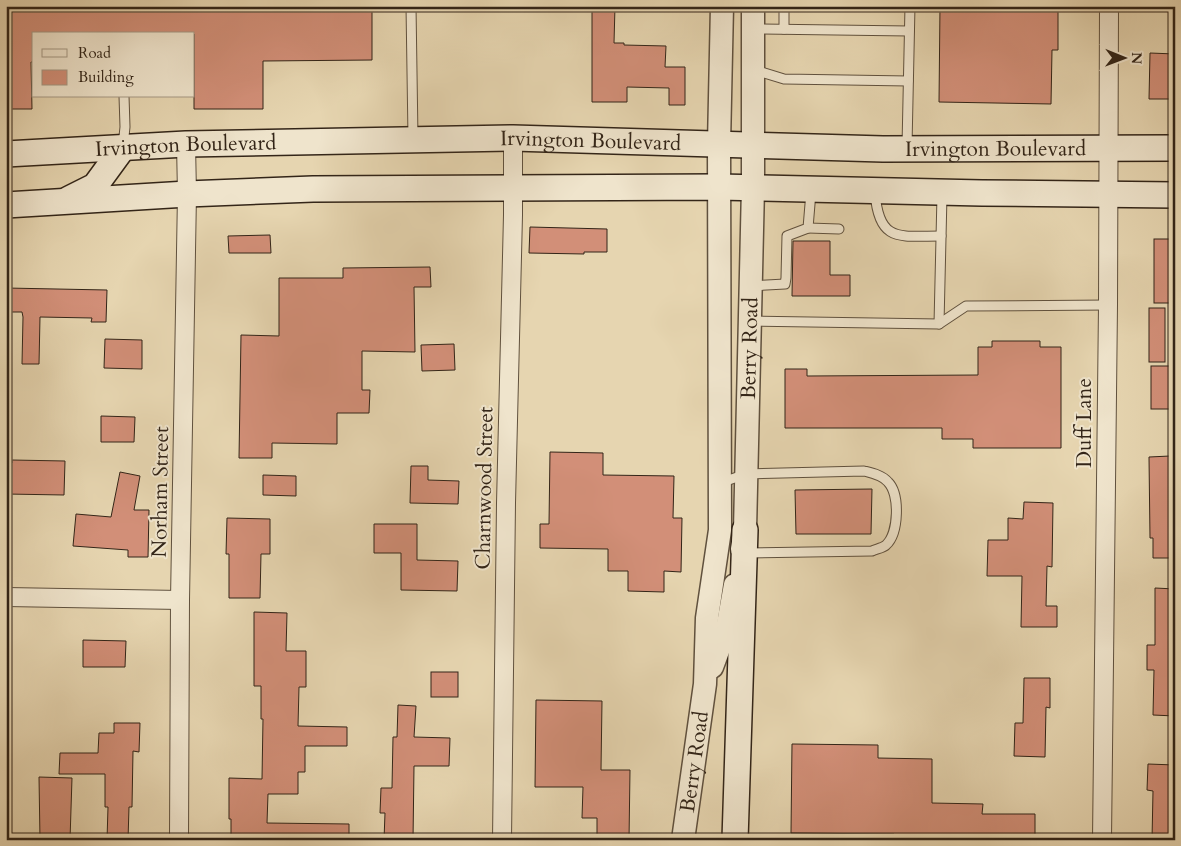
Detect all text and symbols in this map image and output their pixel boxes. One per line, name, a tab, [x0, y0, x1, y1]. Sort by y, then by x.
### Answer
legend	[32, 32, 195, 98]
north arrow	[1098, 32, 1148, 82]
text: Road	[78, 43, 111, 63]
text: N	[1127, 52, 1146, 64]
text: Building	[78, 67, 134, 87]
street label: Irvington Boulevard	[500, 124, 682, 158]
street label: Irvington Boulevard	[94, 128, 277, 164]
street label: Irvington Boulevard	[905, 134, 1086, 164]
street label: Berry Road	[734, 297, 765, 400]
street label: Duff Lane	[1070, 378, 1099, 468]
street label: Charnwood Street	[469, 406, 500, 570]
street label: Norham Street	[145, 426, 176, 558]
street label: Berry Road	[673, 709, 716, 814]

